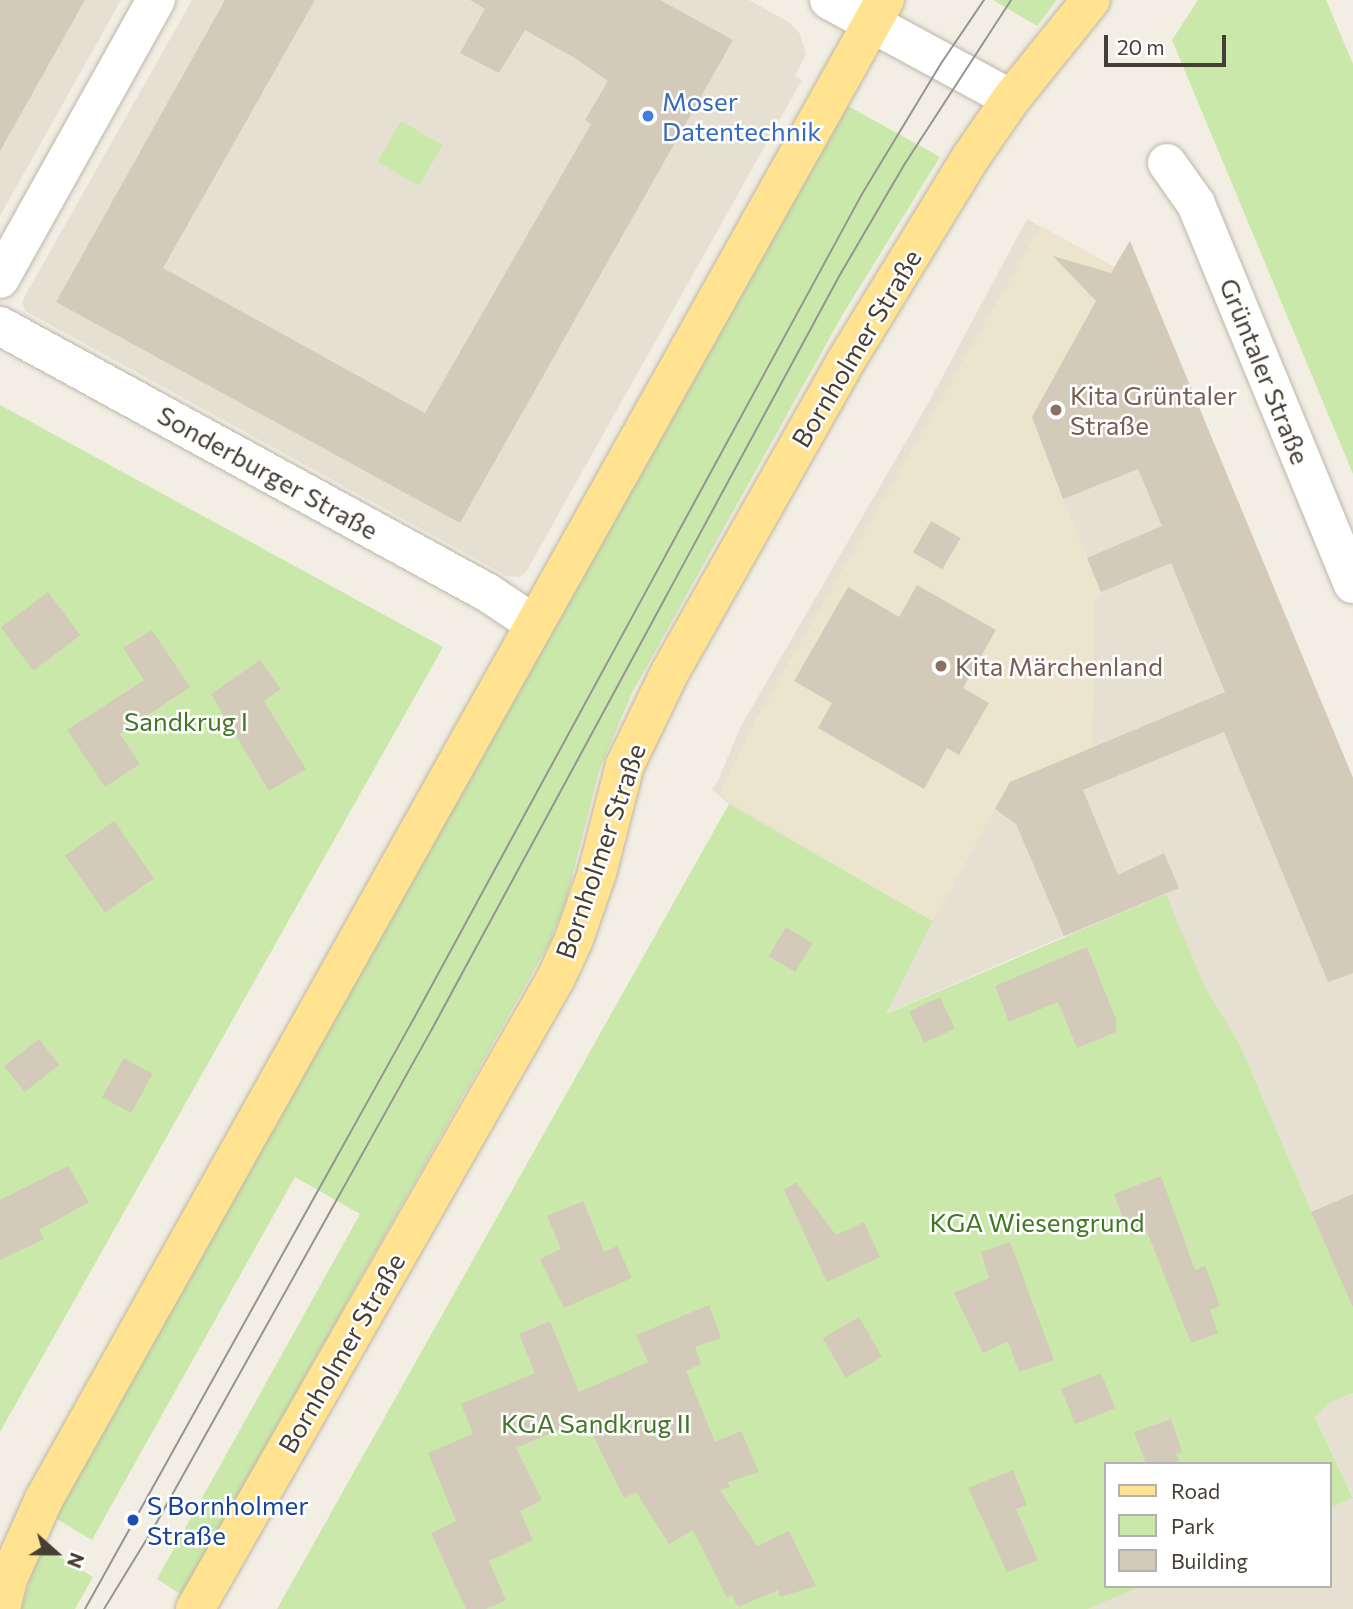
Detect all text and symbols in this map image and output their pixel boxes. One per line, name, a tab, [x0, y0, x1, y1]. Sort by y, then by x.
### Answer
scale bar	[1108, 21, 1230, 65]
text: 20 m	[1117, 34, 1165, 59]
place label: Moser Datentechnik	[662, 85, 821, 146]
marker: Moser Datentechnik	[640, 108, 656, 124]
street label: Bornholmer Straße	[785, 243, 927, 453]
street label: Grüntaler Straße	[1214, 274, 1316, 468]
place label: Kita Grüntaler Straße	[1070, 379, 1237, 440]
street label: Sonderburger Straße	[152, 399, 384, 545]
marker: Kita Grüntaler Straße	[1048, 402, 1064, 418]
place label: Kita Märchenland	[955, 650, 1163, 682]
marker: Kita Märchenland	[933, 658, 949, 674]
park label: Sandkrug I	[124, 705, 248, 737]
street label: Bornholmer Straße	[549, 739, 651, 963]
park label: KGA Wiesengrund	[930, 1206, 1144, 1238]
street label: Bornholmer Straße	[271, 1248, 411, 1458]
park label: KGA Sandkrug II	[501, 1407, 691, 1439]
legend	[1104, 1462, 1332, 1588]
text: Road	[1171, 1478, 1220, 1503]
place label: S Bornholmer Straße	[147, 1489, 309, 1550]
marker: S Bornholmer Straße	[125, 1512, 141, 1528]
text: Park	[1171, 1513, 1215, 1538]
north arrow	[21, 1518, 91, 1588]
text: Building	[1171, 1548, 1248, 1573]
text: N	[63, 1550, 89, 1571]

